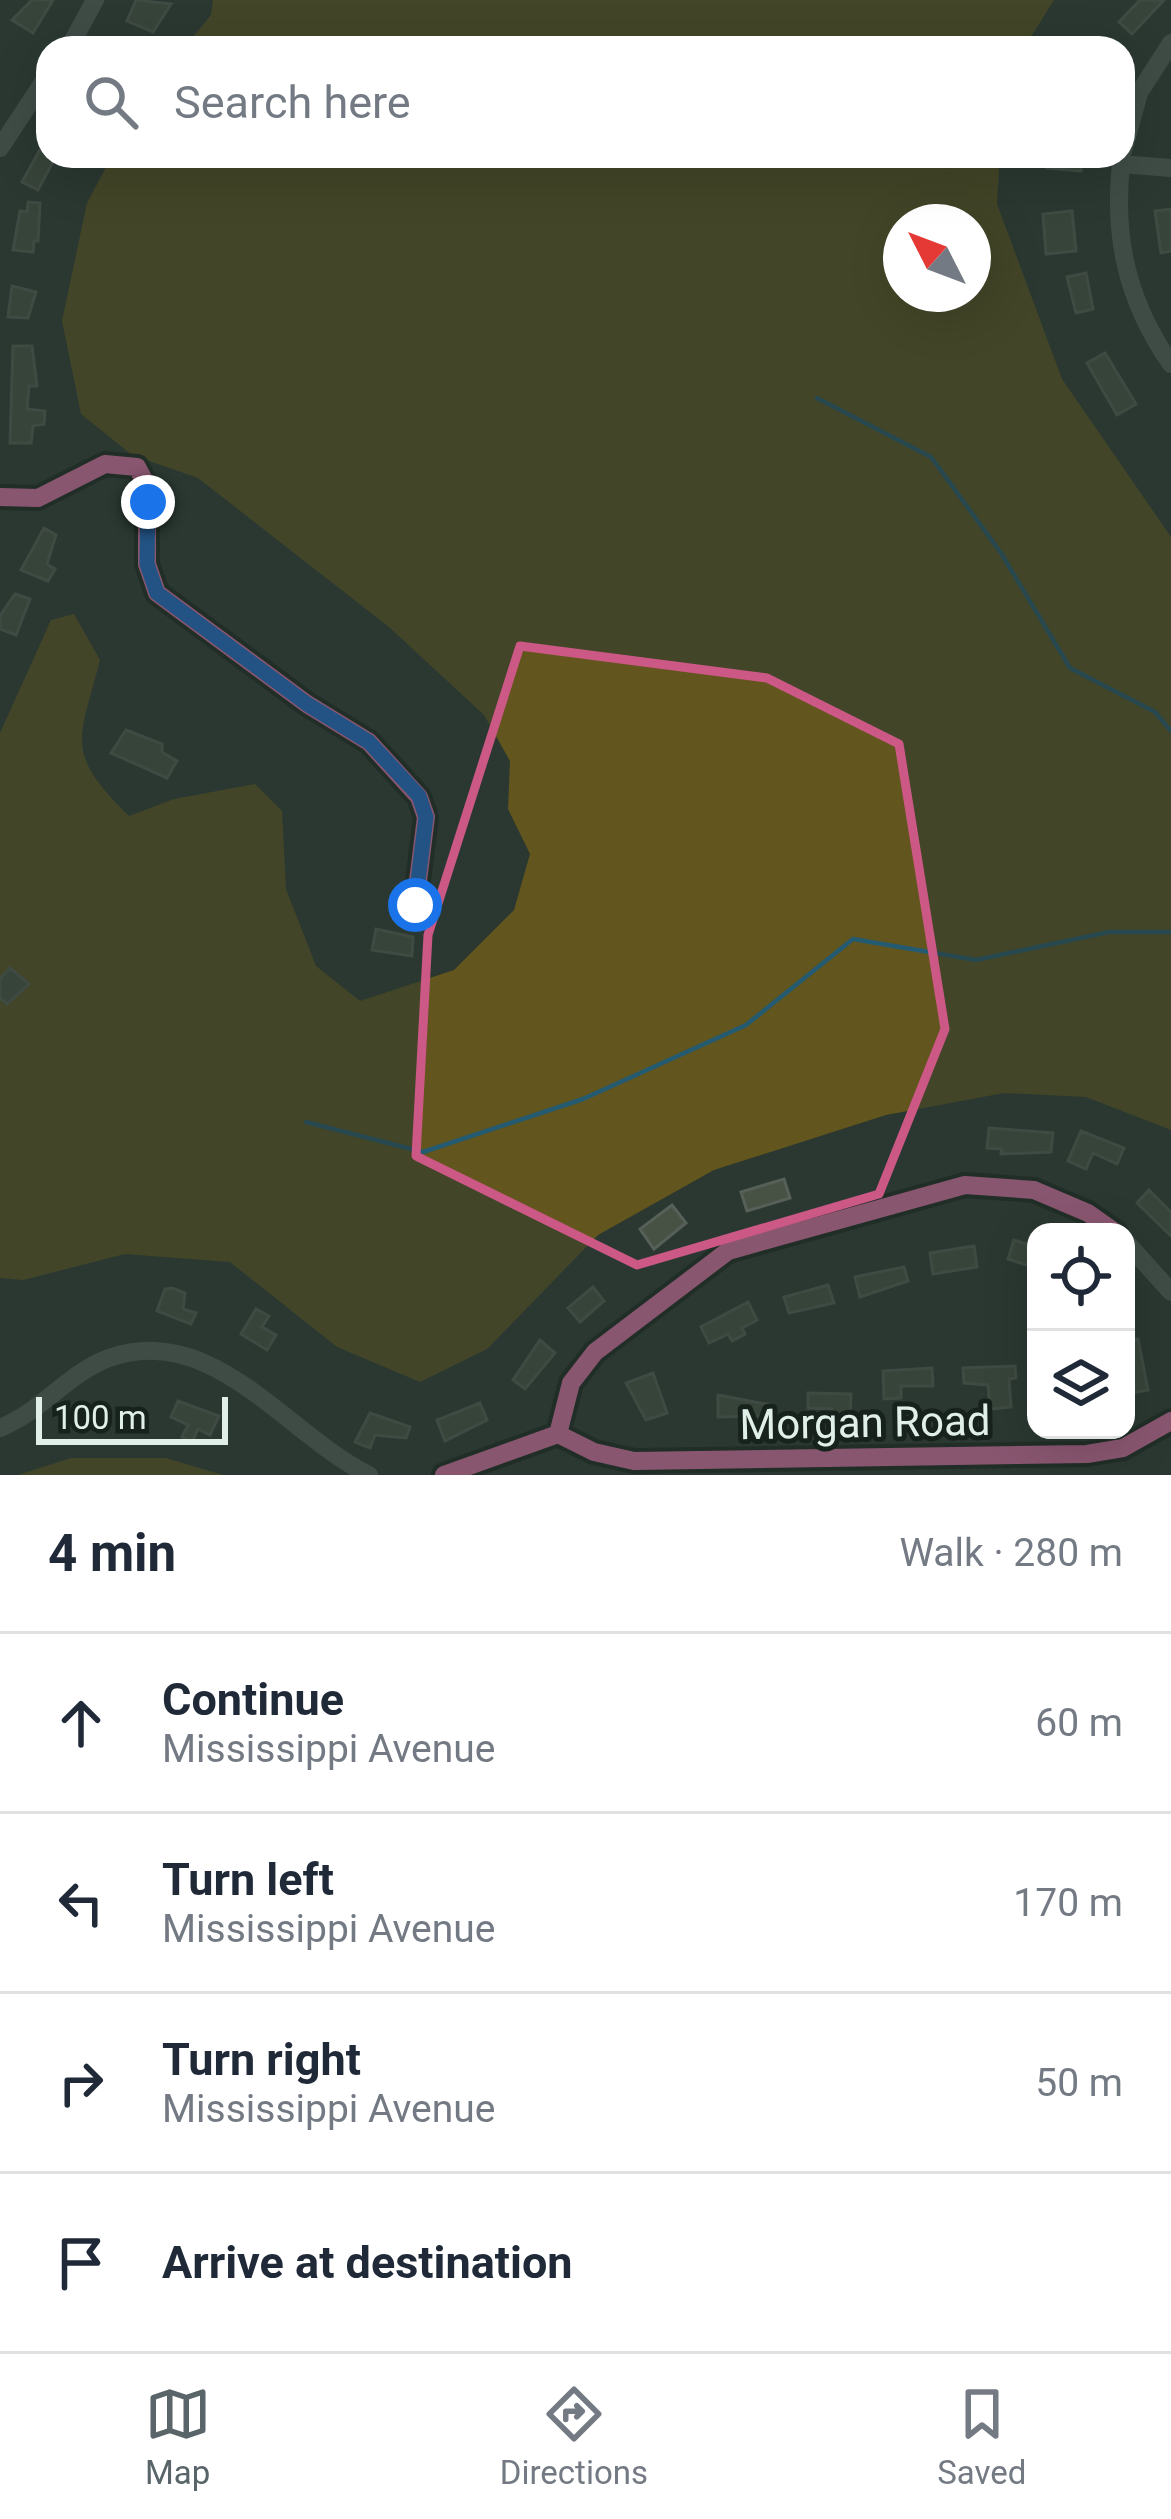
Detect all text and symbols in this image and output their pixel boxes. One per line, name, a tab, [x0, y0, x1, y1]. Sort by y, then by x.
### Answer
search box	[36, 36, 1135, 168]
icon: search	[78, 69, 144, 135]
text: Search here	[174, 76, 411, 129]
north arrow	[883, 204, 991, 312]
route end	[121, 475, 175, 529]
route start	[388, 878, 442, 932]
map controls	[1027, 1223, 1135, 1439]
button: locate	[1027, 1223, 1135, 1331]
button: layers	[1027, 1331, 1135, 1439]
scale bar	[36, 1391, 228, 1444]
street label: Morgan Road	[739, 1396, 991, 1449]
text: 100 m	[54, 1398, 147, 1437]
text: 4 min	[48, 1524, 176, 1583]
text: Walk · 280 m	[899, 1530, 1123, 1576]
text: Continue	[162, 1673, 344, 1726]
icon: ahead	[48, 1690, 114, 1756]
text: 60 m	[1035, 1700, 1123, 1746]
text: Mississippi Avenue	[162, 1726, 496, 1772]
text: Turn left	[162, 1853, 334, 1906]
icon: left	[48, 1870, 114, 1936]
text: 170 m	[1013, 1880, 1123, 1926]
text: Mississippi Avenue	[162, 1906, 496, 1952]
text: Turn right	[162, 2033, 361, 2086]
icon: right	[48, 2050, 114, 2116]
text: 50 m	[1035, 2060, 1123, 2106]
text: Mississippi Avenue	[162, 2086, 496, 2132]
icon: arrive	[48, 2230, 114, 2296]
text: Arrive at destination	[162, 2236, 573, 2289]
tab: Map	[145, 2381, 211, 2492]
tab: Directions	[500, 2381, 648, 2492]
tab: Saved	[937, 2381, 1026, 2492]

